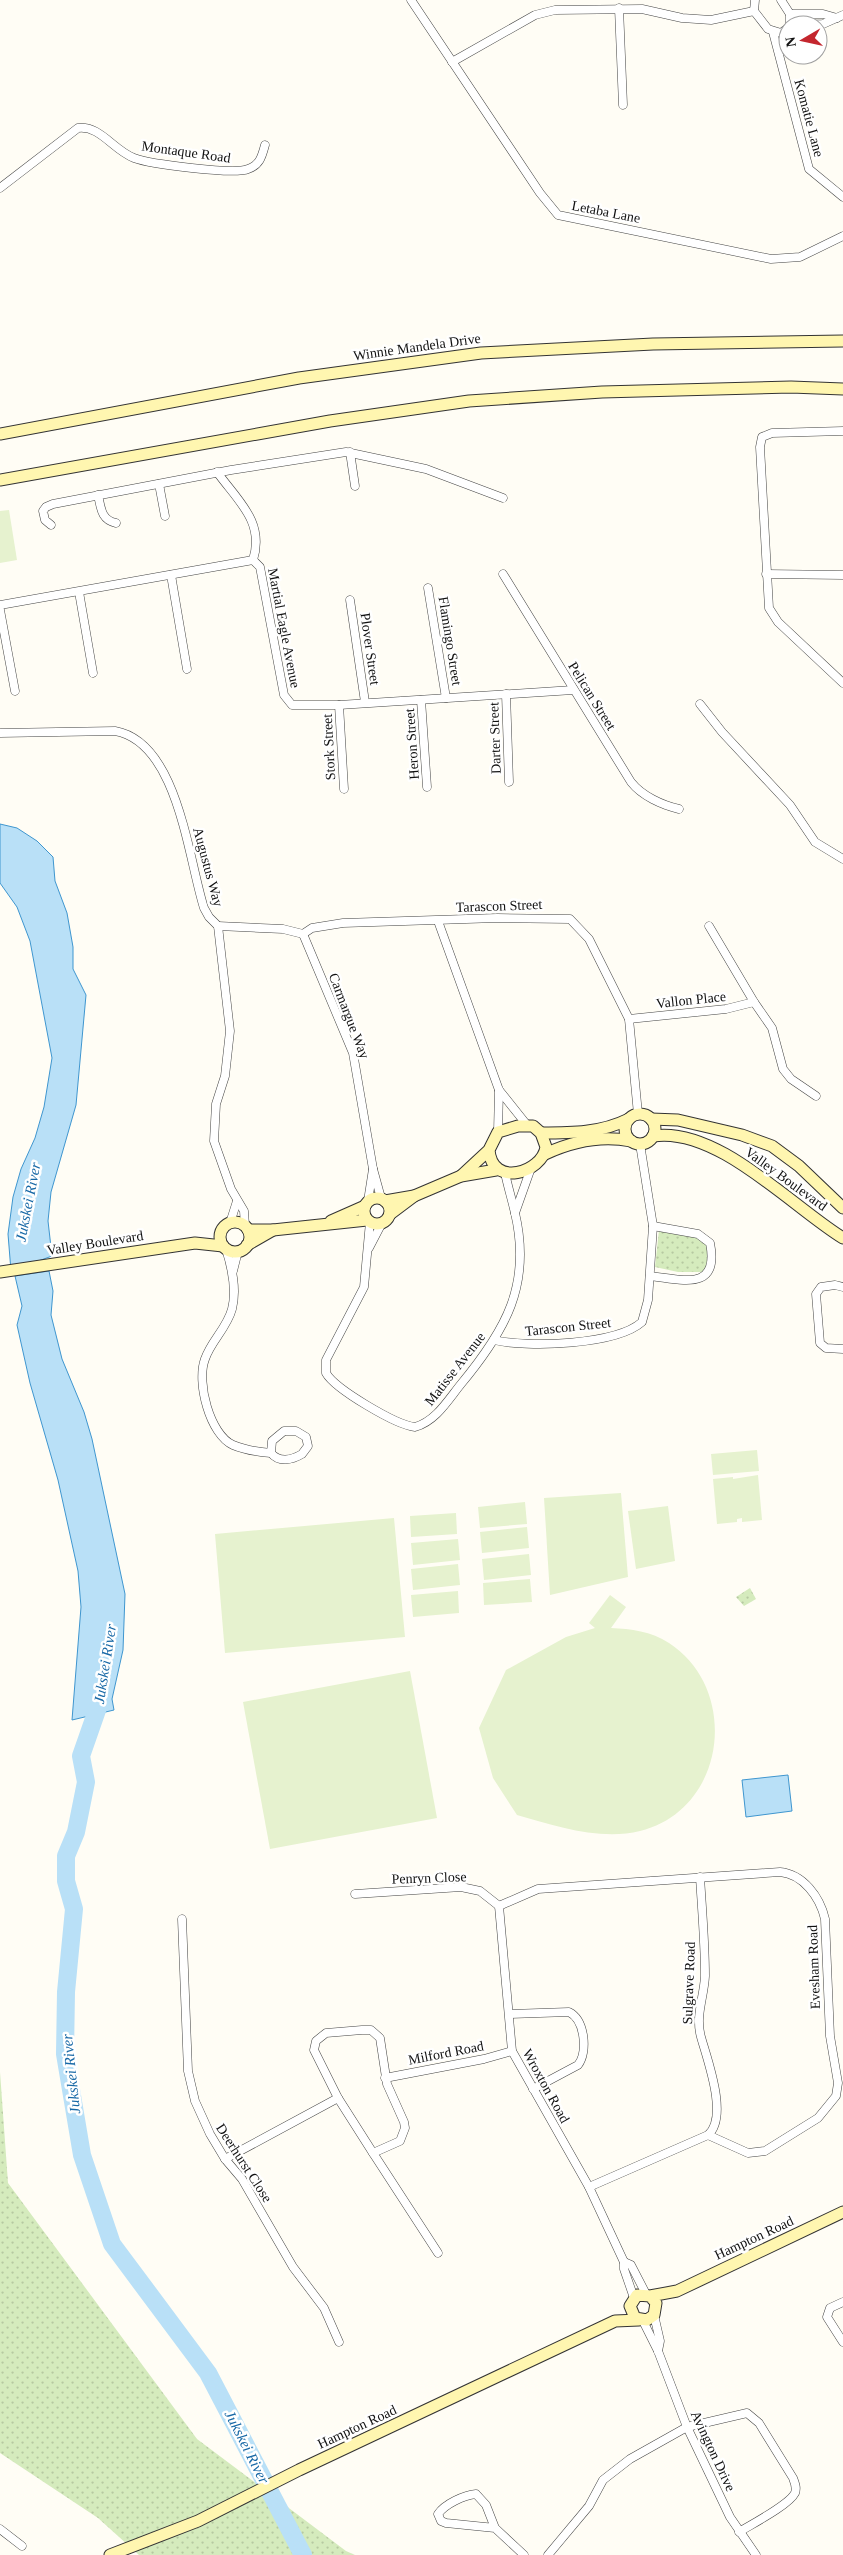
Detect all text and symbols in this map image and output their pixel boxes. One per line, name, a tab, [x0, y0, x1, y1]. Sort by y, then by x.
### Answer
north arrow	[778, 15, 828, 65]
text: N	[782, 36, 799, 48]
street label: Komatie Lane	[791, 78, 827, 158]
street label: Montaque Road	[140, 138, 232, 166]
street label: Letaba Lane	[570, 198, 642, 226]
street label: Winnie Mandela Drive	[352, 331, 482, 363]
street label: Martial Eagle Avenue	[265, 567, 303, 689]
street label: Flamingo Street	[436, 595, 464, 687]
street label: Plover Street	[358, 612, 383, 686]
street label: Pelican Street	[565, 659, 619, 733]
street label: Darter Street	[486, 702, 504, 774]
street label: Heron Street	[402, 708, 422, 780]
street label: Stork Street	[320, 713, 338, 781]
street label: Augustus Way	[190, 826, 226, 908]
street label: Tarascon Street	[456, 897, 543, 915]
street label: Carmargue Way	[326, 971, 372, 1061]
street label: Vallon Place	[655, 989, 727, 1011]
street label: Valley Boulevard	[742, 1144, 830, 1214]
water label: Jukskei River	[12, 1161, 44, 1243]
street label: Valley Boulevard	[46, 1228, 144, 1258]
street label: Tarascon Street	[524, 1315, 612, 1339]
street label: Matisse Avenue	[422, 1329, 488, 1409]
water label: Jukskei River	[91, 1623, 119, 1705]
street label: Penryn Close	[391, 1869, 467, 1887]
street label: Evesham Road	[805, 1925, 823, 2009]
street label: Sulgrave Road	[680, 1941, 698, 2025]
water label: Jukskei River	[59, 2033, 83, 2115]
street label: Milford Road	[407, 2038, 485, 2068]
street label: Wroxton Road	[519, 2046, 573, 2126]
street label: Deerhurst Close	[213, 2121, 275, 2205]
street label: Hampton Road	[712, 2213, 796, 2263]
street label: Hampton Road	[315, 2402, 399, 2452]
water label: Jukskei River	[222, 2408, 272, 2487]
street label: Avington Drive	[688, 2408, 738, 2494]

